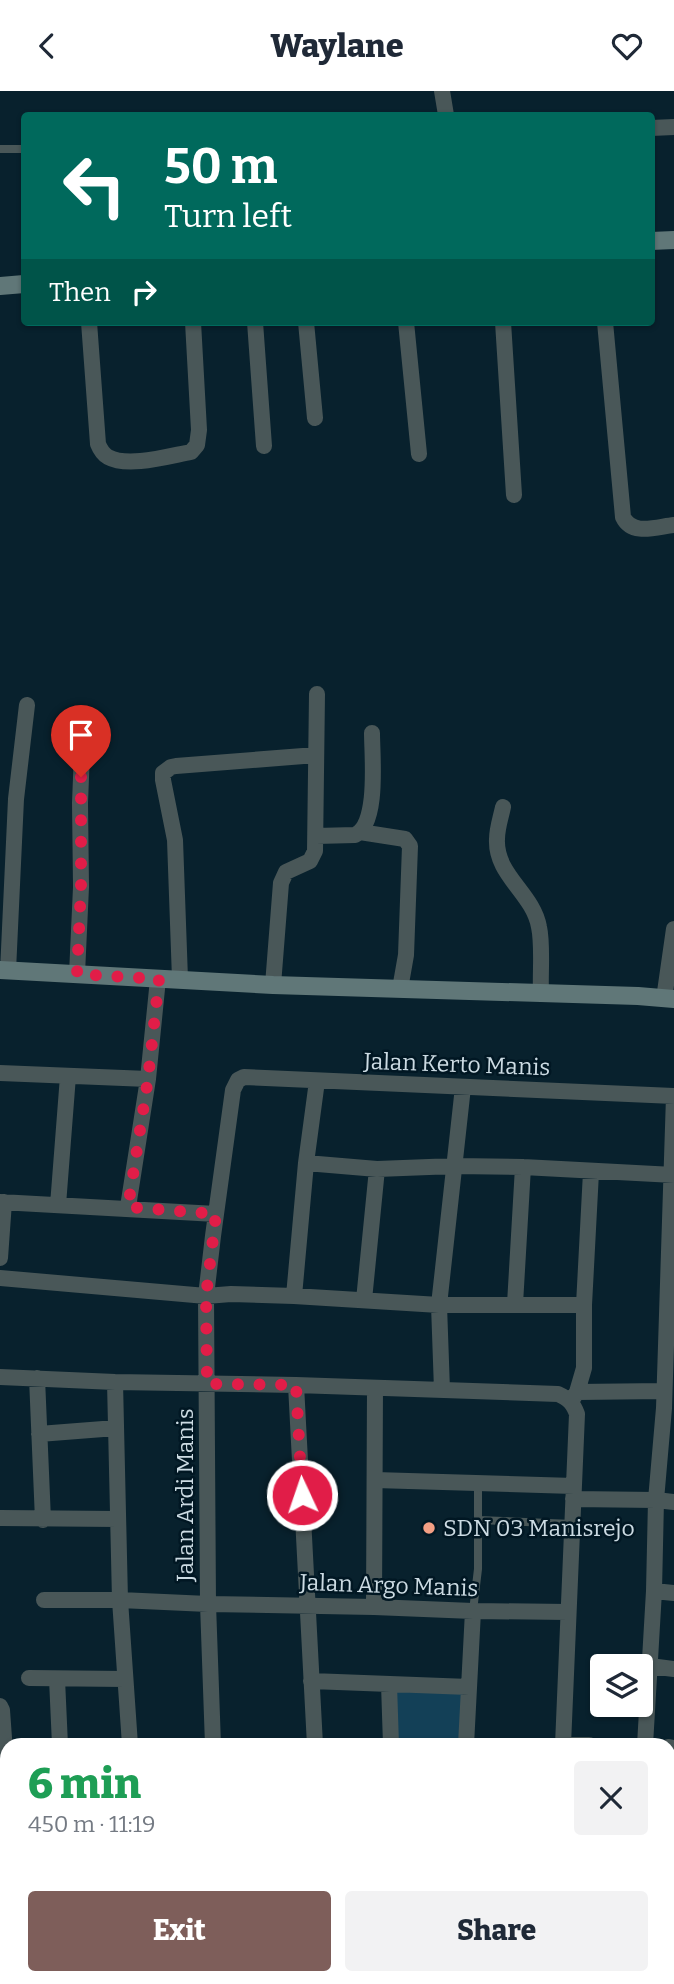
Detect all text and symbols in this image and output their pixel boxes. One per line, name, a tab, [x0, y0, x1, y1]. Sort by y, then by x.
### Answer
icon: back	[28, 27, 66, 65]
text: Waylane	[271, 27, 404, 65]
icon: heart	[608, 27, 646, 65]
text: 50 m	[164, 137, 277, 196]
icon: left	[49, 140, 140, 231]
text: Turn left	[164, 197, 292, 235]
icon: right	[125, 273, 163, 311]
text: Then	[49, 277, 111, 308]
pin	[51, 705, 111, 777]
icon: arrive	[62, 716, 100, 754]
street label: Jalan Kerto Manis	[362, 1047, 551, 1081]
street label: Jalan Ardi Manis	[171, 1408, 199, 1583]
position arrow	[265, 1458, 339, 1532]
place label: SDN 03 Manisrejo	[443, 1514, 635, 1542]
marker: SDN 03 Manisrejo	[421, 1520, 437, 1536]
street label: Jalan Argo Manis	[298, 1568, 479, 1602]
map controls	[590, 1654, 653, 1717]
button: layers	[590, 1654, 653, 1717]
text: 6 min	[28, 1759, 141, 1809]
button: close	[574, 1761, 648, 1835]
text: 450 m · 11:19	[28, 1810, 155, 1838]
button: Exit	[28, 1891, 331, 1971]
button: Share	[345, 1891, 648, 1971]

